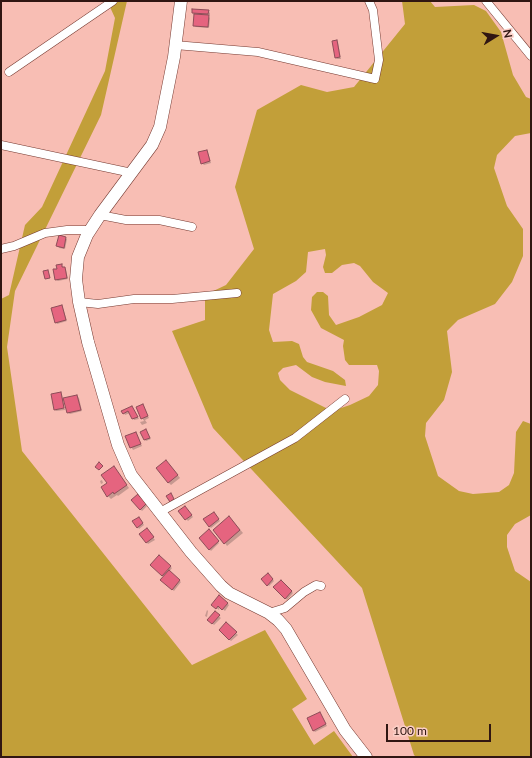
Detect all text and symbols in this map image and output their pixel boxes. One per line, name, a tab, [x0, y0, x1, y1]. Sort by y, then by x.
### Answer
north arrow	[476, 16, 516, 56]
text: N	[501, 28, 515, 39]
scale bar	[388, 716, 493, 742]
text: 100 m	[393, 723, 427, 738]

